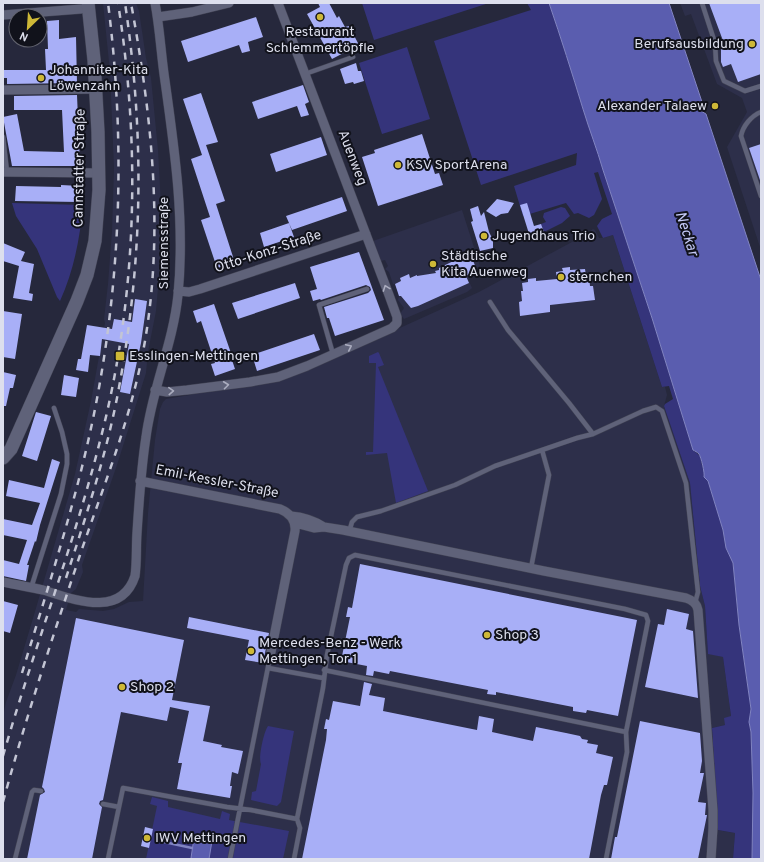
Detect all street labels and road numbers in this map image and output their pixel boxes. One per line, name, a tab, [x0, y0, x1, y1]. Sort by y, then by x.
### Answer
street label: Cannstatter Straße	[70, 109, 90, 227]
street label: Auenweg	[334, 128, 370, 188]
street label: Siemensstraße	[156, 197, 173, 289]
street label: Otto-Konz-Straße	[212, 227, 324, 277]
street label: Emil-Kessler-Straße	[154, 462, 280, 502]

